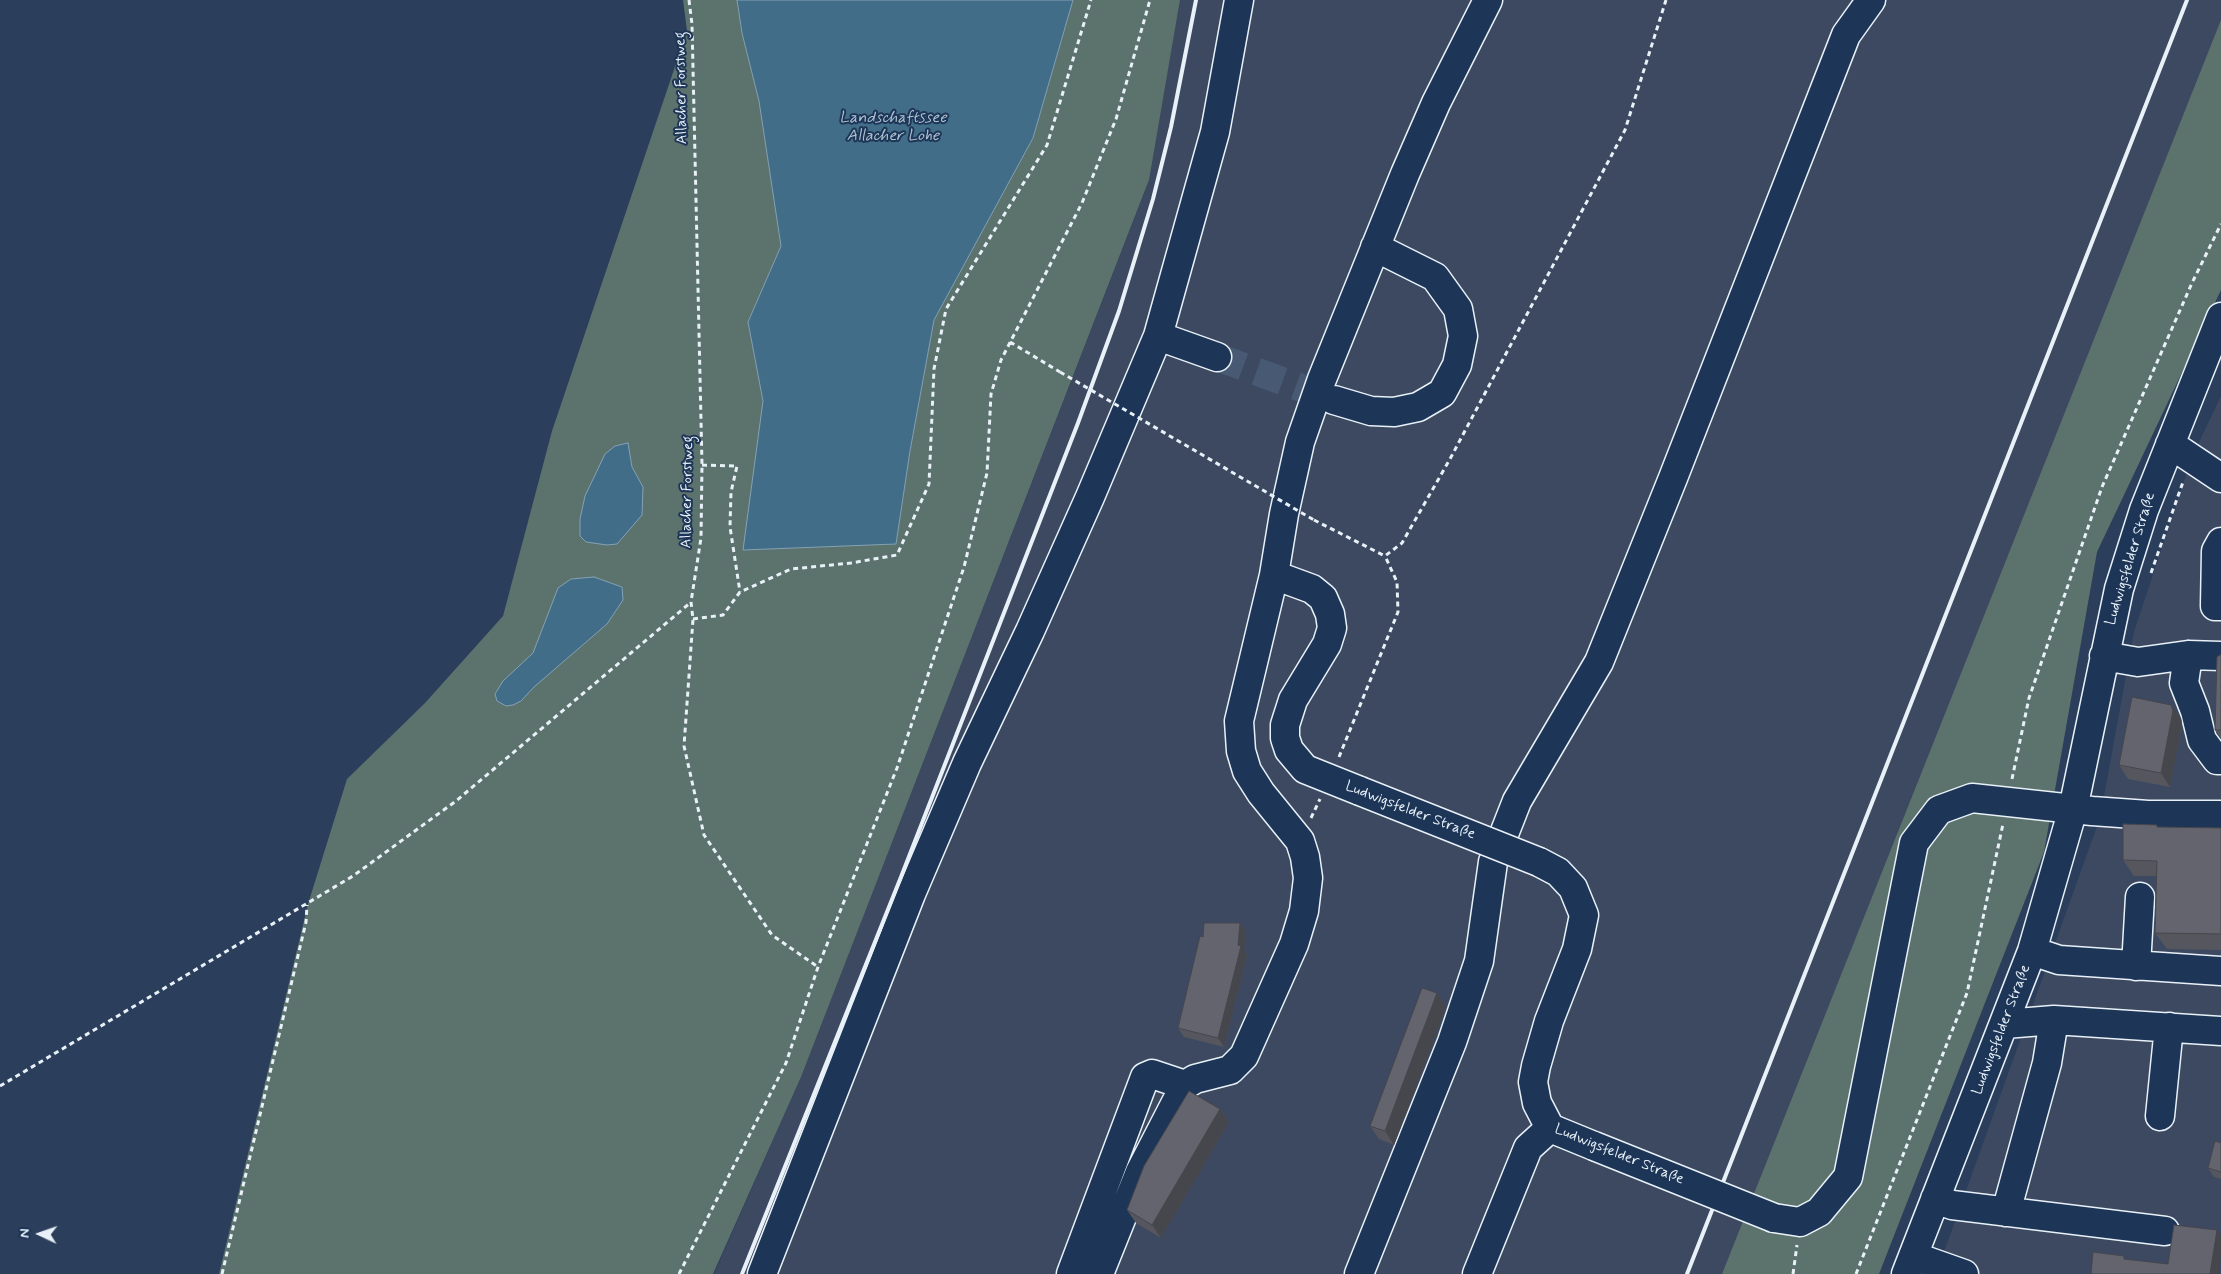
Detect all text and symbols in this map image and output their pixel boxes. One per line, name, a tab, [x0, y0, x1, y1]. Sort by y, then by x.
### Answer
street label: Allacher Forstweg	[672, 32, 692, 144]
water label: Landschaftssee Allacher Lohe	[839, 109, 947, 147]
street label: Allacher Forstweg	[678, 436, 698, 548]
street label: Ludwigsfelder Straße	[2102, 490, 2160, 628]
street label: Ludwigsfelder Straße	[1342, 778, 1478, 844]
street label: Ludwigsfelder Straße	[1969, 962, 2035, 1098]
street label: Ludwigsfelder Straße	[1552, 1121, 1686, 1189]
north arrow	[15, 1209, 65, 1259]
text: N	[16, 1228, 34, 1238]

